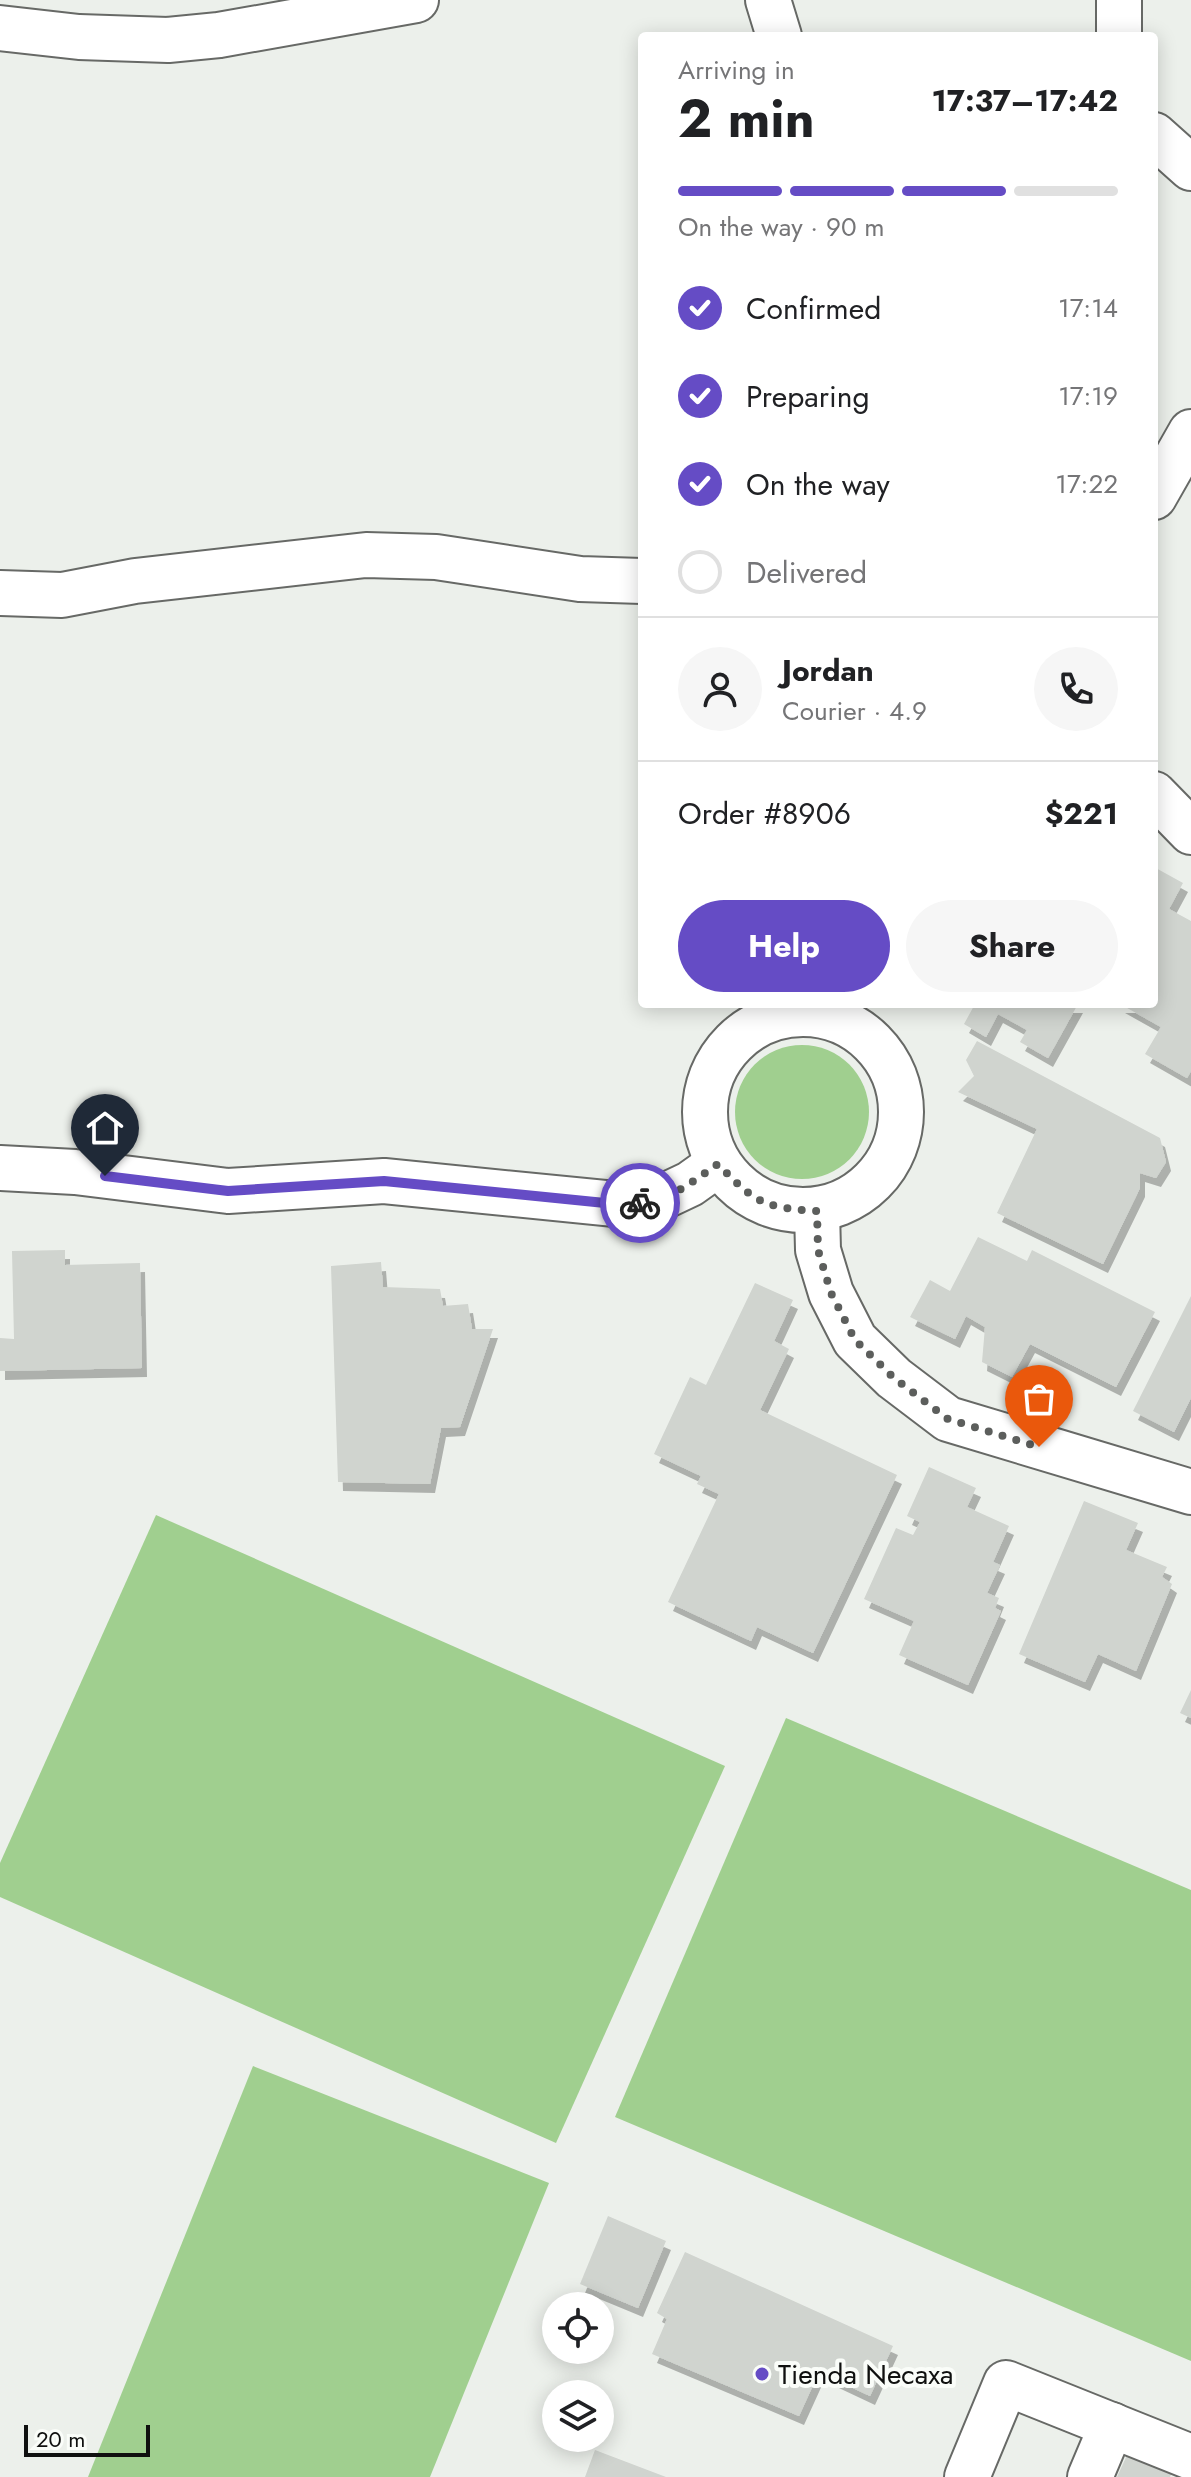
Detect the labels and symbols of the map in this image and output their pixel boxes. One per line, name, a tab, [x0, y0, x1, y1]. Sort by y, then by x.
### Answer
pin	[71, 1094, 139, 1176]
courier	[600, 1163, 680, 1243]
pin	[1005, 1365, 1073, 1447]
place label: Tienda Necaxa	[778, 2354, 953, 2395]
marker: Tienda Necaxa	[753, 2365, 771, 2383]
scale bar	[24, 2421, 150, 2457]

